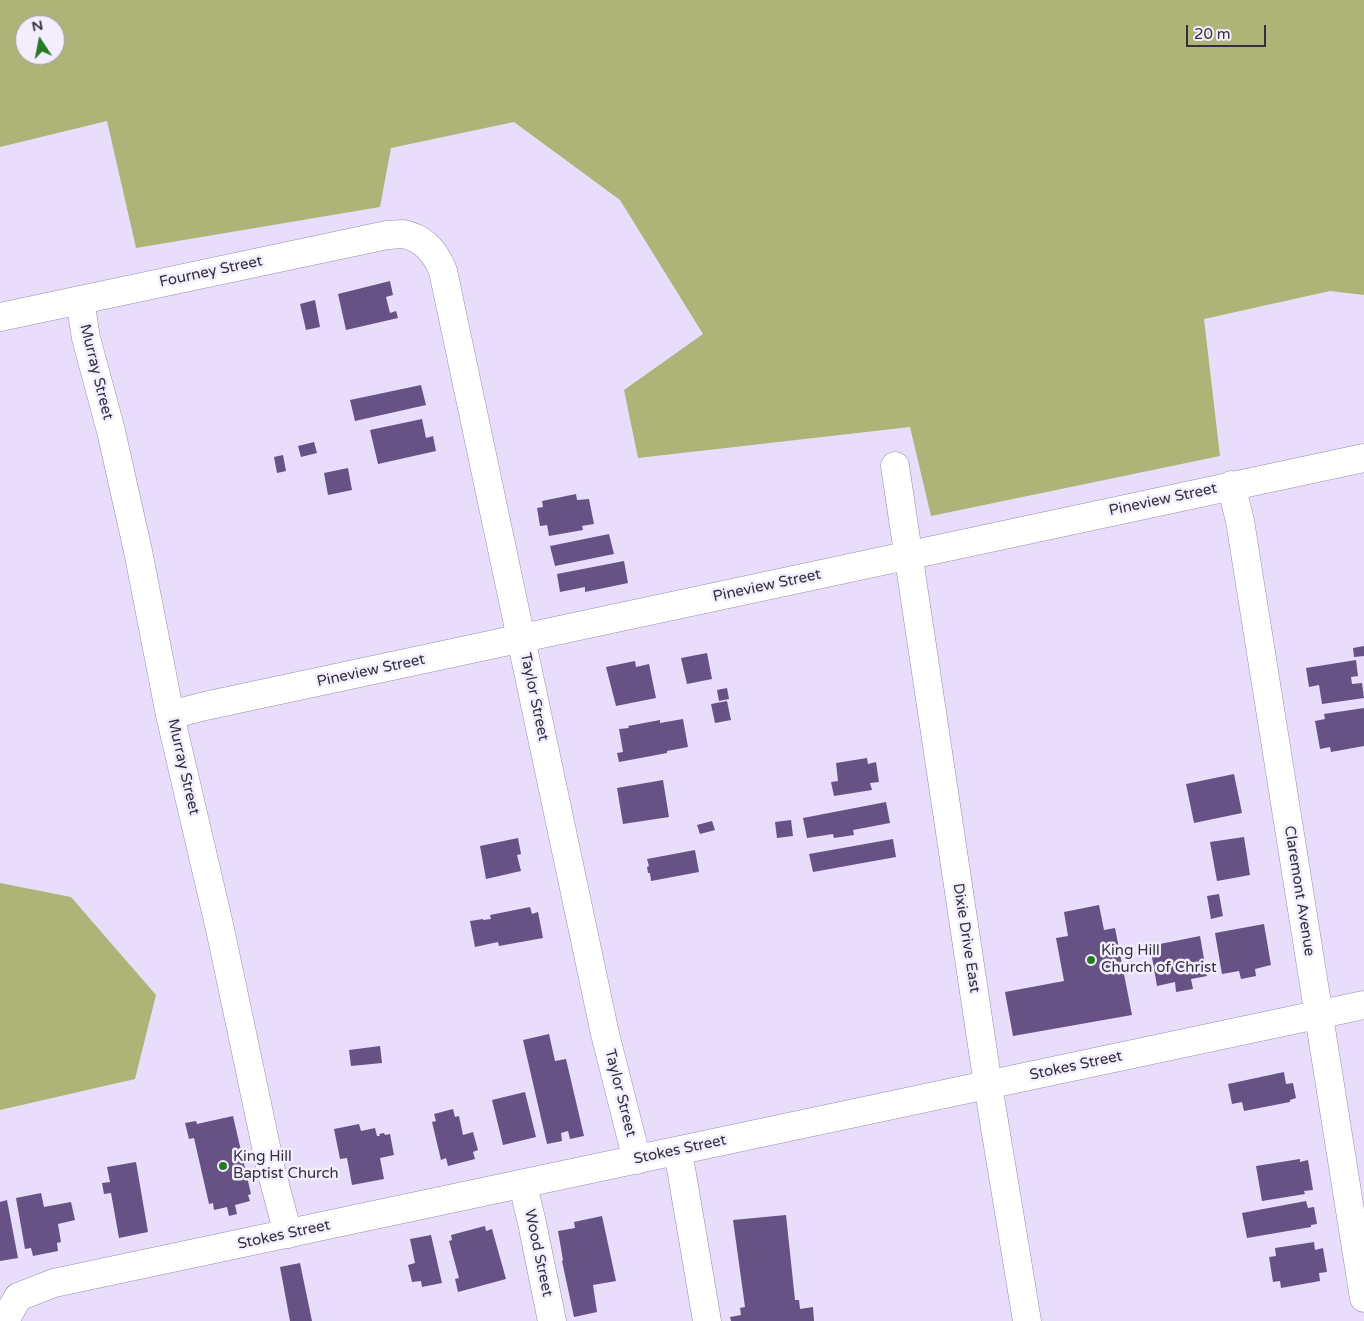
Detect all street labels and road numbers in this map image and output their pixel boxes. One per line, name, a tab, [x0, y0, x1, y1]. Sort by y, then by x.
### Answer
street label: Fourney Street	[158, 252, 264, 292]
street label: Murray Street	[75, 322, 117, 422]
street label: Pineview Street	[1107, 480, 1219, 520]
street label: Pineview Street	[711, 566, 823, 606]
street label: Pineview Street	[315, 651, 427, 691]
street label: Taylor Street	[516, 651, 552, 743]
street label: Murray Street	[163, 717, 203, 817]
street label: Claremont Avenue	[1280, 825, 1318, 957]
street label: Dixie Drive East	[948, 882, 984, 994]
street label: Taylor Street	[600, 1047, 640, 1139]
street label: Stokes Street	[1028, 1047, 1124, 1085]
street label: Stokes Street	[632, 1131, 728, 1169]
street label: Wood Street	[520, 1208, 556, 1298]
street label: Stokes Street	[236, 1216, 332, 1254]

